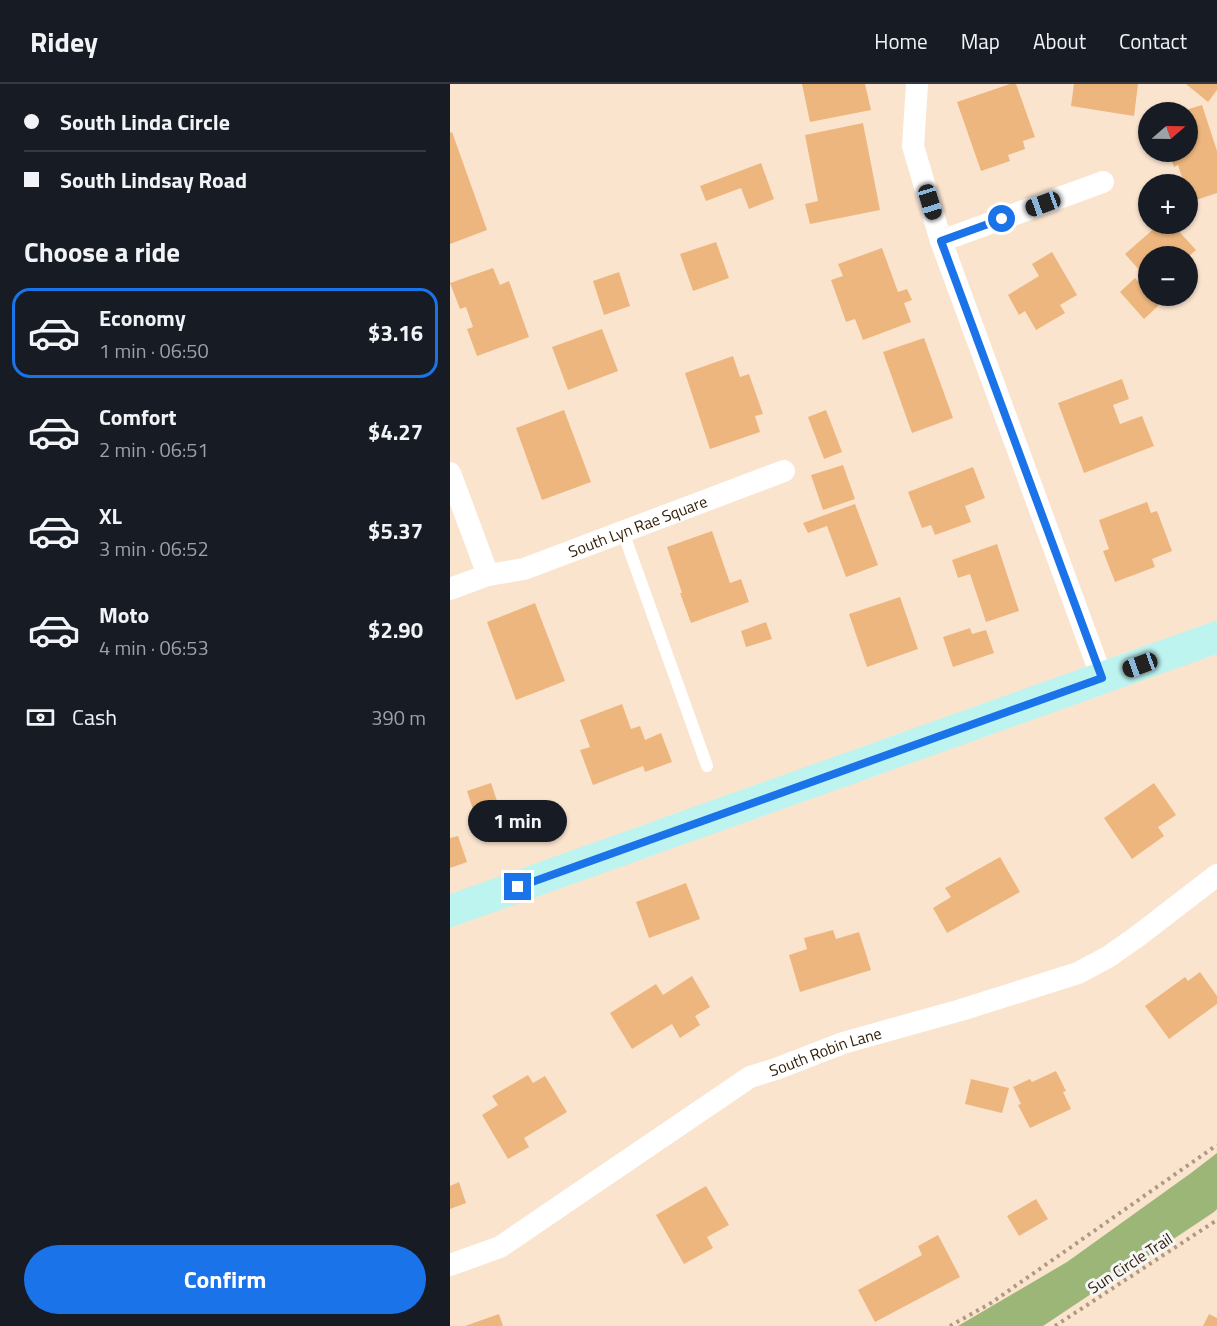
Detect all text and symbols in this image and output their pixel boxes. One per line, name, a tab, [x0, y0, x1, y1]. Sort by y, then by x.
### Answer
text: Ridey	[30, 20, 98, 63]
text: Home	[874, 25, 928, 57]
text: Map	[961, 25, 1000, 57]
text: About	[1033, 25, 1086, 57]
text: Contact	[1119, 25, 1187, 57]
north arrow	[1138, 102, 1198, 162]
map controls	[1138, 102, 1198, 306]
text: South Linda Circle	[60, 105, 230, 139]
text: South Lindsay Road	[60, 163, 247, 197]
button: +	[1138, 174, 1198, 234]
car	[916, 182, 944, 222]
car	[1023, 189, 1063, 219]
route start	[988, 205, 1015, 232]
text: Choose a ride	[24, 231, 180, 272]
button: −	[1138, 246, 1198, 306]
text: Economy	[99, 301, 186, 335]
icon: car	[27, 306, 81, 360]
text: $3.16	[368, 316, 423, 350]
text: 1 min · 06:50	[99, 335, 209, 366]
text: Comfort	[99, 400, 177, 434]
icon: car	[27, 405, 81, 459]
text: $4.27	[368, 415, 423, 449]
text: 2 min · 06:51	[99, 434, 209, 465]
street label: South Lyn Rae Square	[565, 489, 711, 563]
text: XL	[99, 499, 122, 533]
icon: car	[27, 504, 81, 558]
text: $5.37	[368, 514, 423, 548]
text: 3 min · 06:52	[99, 533, 209, 564]
text: Moto	[99, 598, 149, 632]
icon: car	[27, 603, 81, 657]
text: $2.90	[368, 613, 423, 647]
text: 4 min · 06:53	[99, 632, 209, 663]
car	[1120, 650, 1160, 680]
text: Cash	[72, 700, 117, 734]
icon: cash	[24, 701, 57, 734]
text: 390 m	[371, 702, 426, 733]
callout: 1 min	[469, 800, 568, 842]
text: 1 min	[493, 805, 542, 836]
route end	[504, 873, 531, 900]
street label: South Robin Lane	[766, 1021, 884, 1082]
street label: Sun Circle Trail	[1083, 1227, 1177, 1299]
button: Confirm	[24, 1245, 426, 1314]

